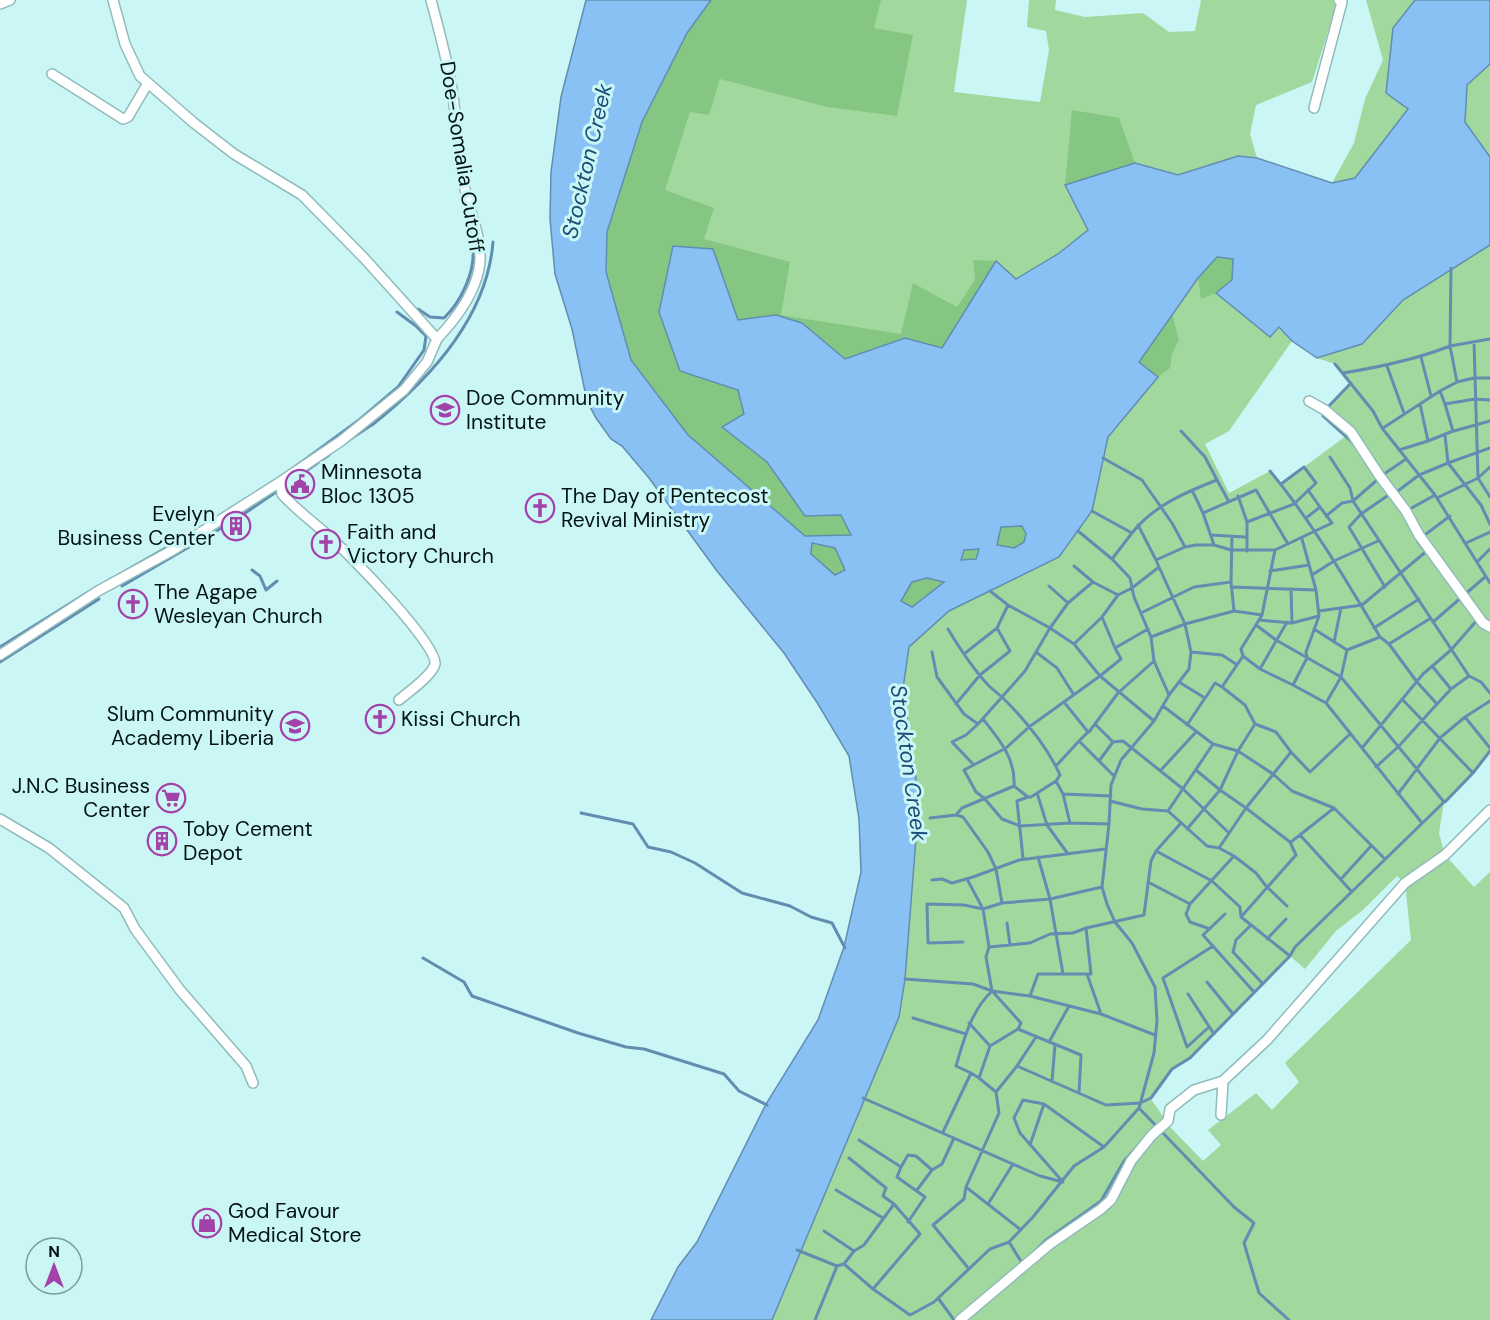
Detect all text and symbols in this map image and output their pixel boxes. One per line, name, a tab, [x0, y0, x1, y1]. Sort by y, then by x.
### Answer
street label: Doe-Somalia Cutoff	[433, 59, 491, 255]
water label: Stockton Creek	[555, 80, 619, 241]
place label: Doe Community Institute	[466, 384, 625, 436]
school or university icon: Doe Community Institute	[429, 394, 461, 426]
place label: Minnesota Bloc 1305	[321, 458, 422, 510]
public building icon: Minnesota Bloc 1305	[284, 468, 316, 500]
place label: The Day of Pentecost Revival Ministry	[561, 482, 769, 534]
church icon: The Day of Pentecost Revival Ministry	[524, 492, 556, 524]
place label: Evelyn Business Center	[57, 500, 215, 552]
building icon: Evelyn Business Center	[220, 510, 252, 542]
place label: Faith and Victory Church	[347, 518, 494, 570]
church icon: Faith and Victory Church	[310, 528, 342, 560]
place label: The Agape Wesleyan Church	[154, 578, 323, 630]
church icon: The Agape Wesleyan Church	[117, 588, 149, 620]
water label: Stockton Creek	[884, 683, 934, 844]
place label: Slum Community Academy Liberia	[107, 700, 274, 752]
church icon: Kissi Church	[364, 703, 396, 735]
place label: Kissi Church	[401, 705, 521, 733]
school or university icon: Slum Community Academy Liberia	[279, 710, 311, 742]
place label: J.N.C Business Center	[12, 772, 150, 824]
supermarket icon: J.N.C Business Center	[155, 782, 187, 814]
place label: Toby Cement Depot	[183, 815, 313, 867]
building icon: Toby Cement Depot	[146, 825, 178, 857]
place label: God Favour Medical Store	[228, 1197, 361, 1249]
shop icon: God Favour Medical Store	[191, 1207, 223, 1239]
north arrow	[24, 1236, 84, 1296]
text: N	[48, 1241, 60, 1262]

